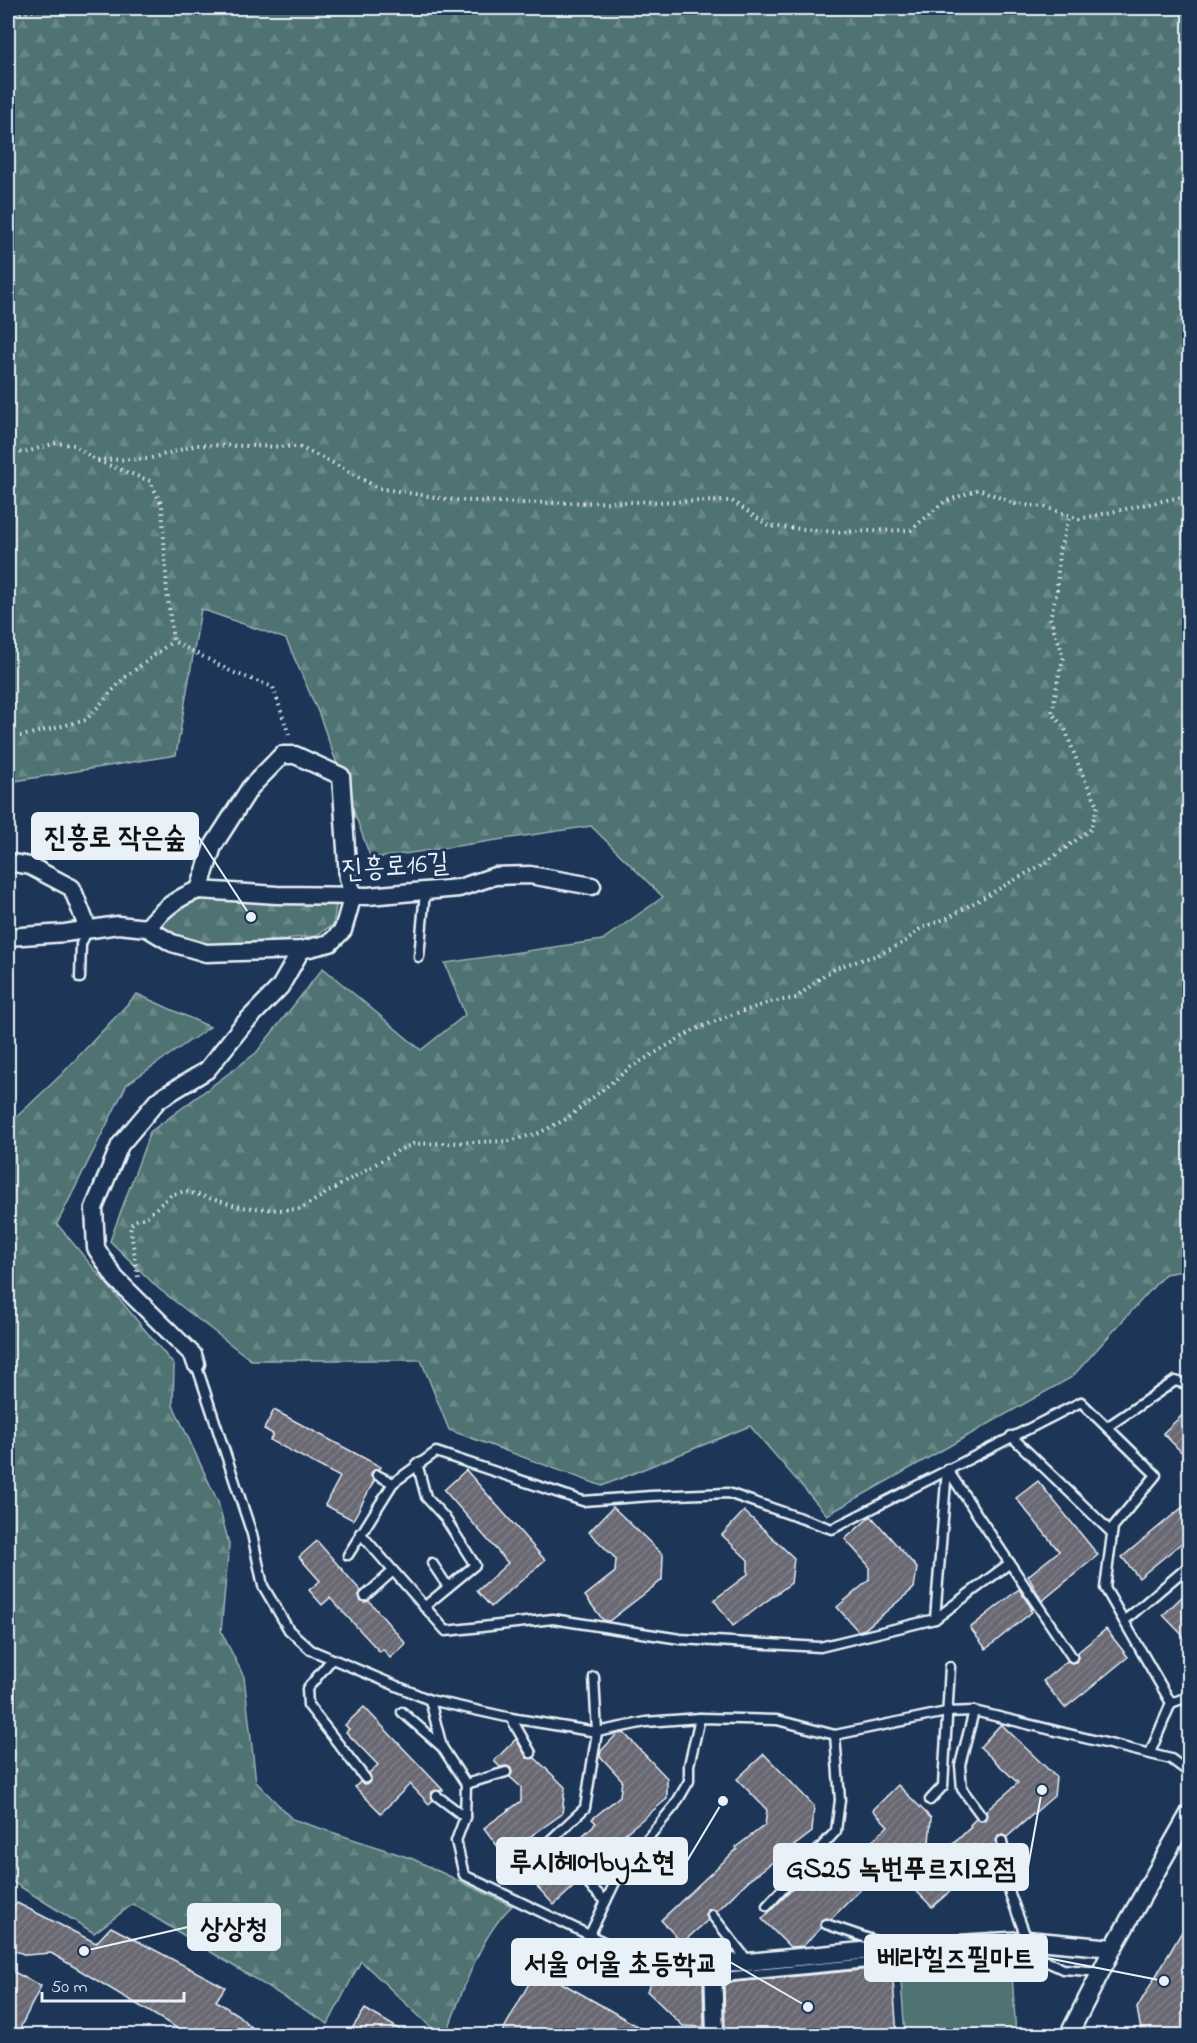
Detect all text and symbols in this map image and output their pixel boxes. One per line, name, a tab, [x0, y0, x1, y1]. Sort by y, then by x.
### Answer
callout: 진흥로 작은숲	[32, 813, 198, 859]
text: 진흥로 작은숲	[44, 819, 186, 860]
street label: 진흥로16길	[340, 844, 450, 891]
callout: 루시헤어by소현	[497, 1838, 687, 1884]
text: 루시헤어by소현	[509, 1844, 675, 1885]
callout: GS25 녹번푸르지오점	[774, 1844, 1028, 1890]
text: GS25 녹번푸르지오점	[786, 1850, 1016, 1891]
callout: 상상청	[188, 1904, 280, 1950]
text: 상상청	[200, 1910, 268, 1951]
callout: 베라힐즈필마트	[865, 1935, 1047, 1981]
callout: 서울 어울 초등학교	[512, 1939, 730, 1985]
text: 베라힐즈필마트	[877, 1940, 1035, 1981]
text: 서울 어울 초등학교	[524, 1945, 718, 1986]
scale bar	[42, 1965, 184, 2003]
text: 50 m	[51, 1975, 88, 2001]

